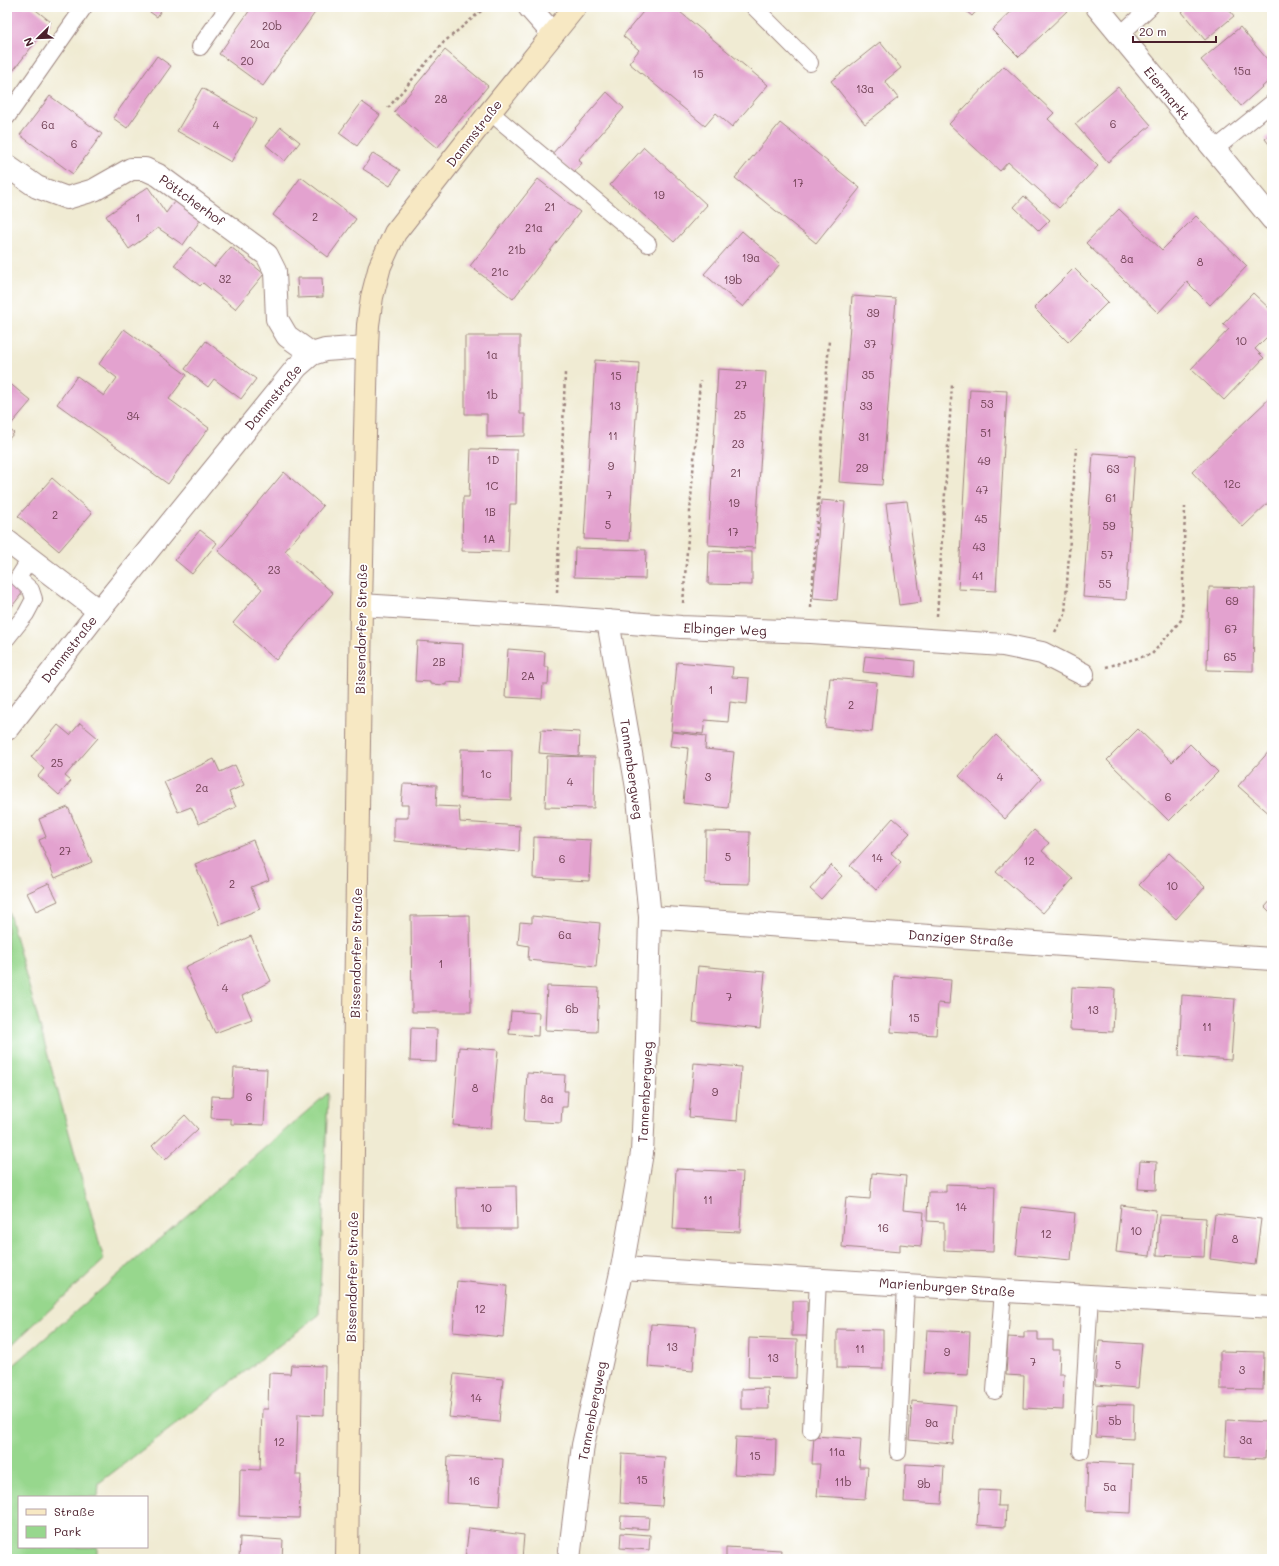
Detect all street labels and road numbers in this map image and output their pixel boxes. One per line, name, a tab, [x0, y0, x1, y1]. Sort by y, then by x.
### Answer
street label: Eiermarkt	[1141, 63, 1194, 123]
street label: Dammstraße	[442, 96, 505, 170]
street label: Pöttcherhof	[156, 170, 229, 230]
street label: Dammstraße	[240, 360, 305, 433]
street label: Bissendorfer Straße	[351, 564, 370, 694]
street label: Dammstraße	[37, 612, 100, 686]
street label: Elbinger Weg	[683, 619, 767, 638]
street label: Tannenbergweg	[617, 718, 648, 820]
street label: Bissendorfer Straße	[346, 888, 365, 1018]
street label: Danziger Straße	[908, 925, 1014, 950]
street label: Tannenbergweg	[633, 1041, 656, 1143]
street label: Bissendorfer Straße	[342, 1212, 361, 1342]
street label: Marienburger Straße	[878, 1273, 1016, 1300]
street label: Tannenbergweg	[574, 1360, 609, 1462]

